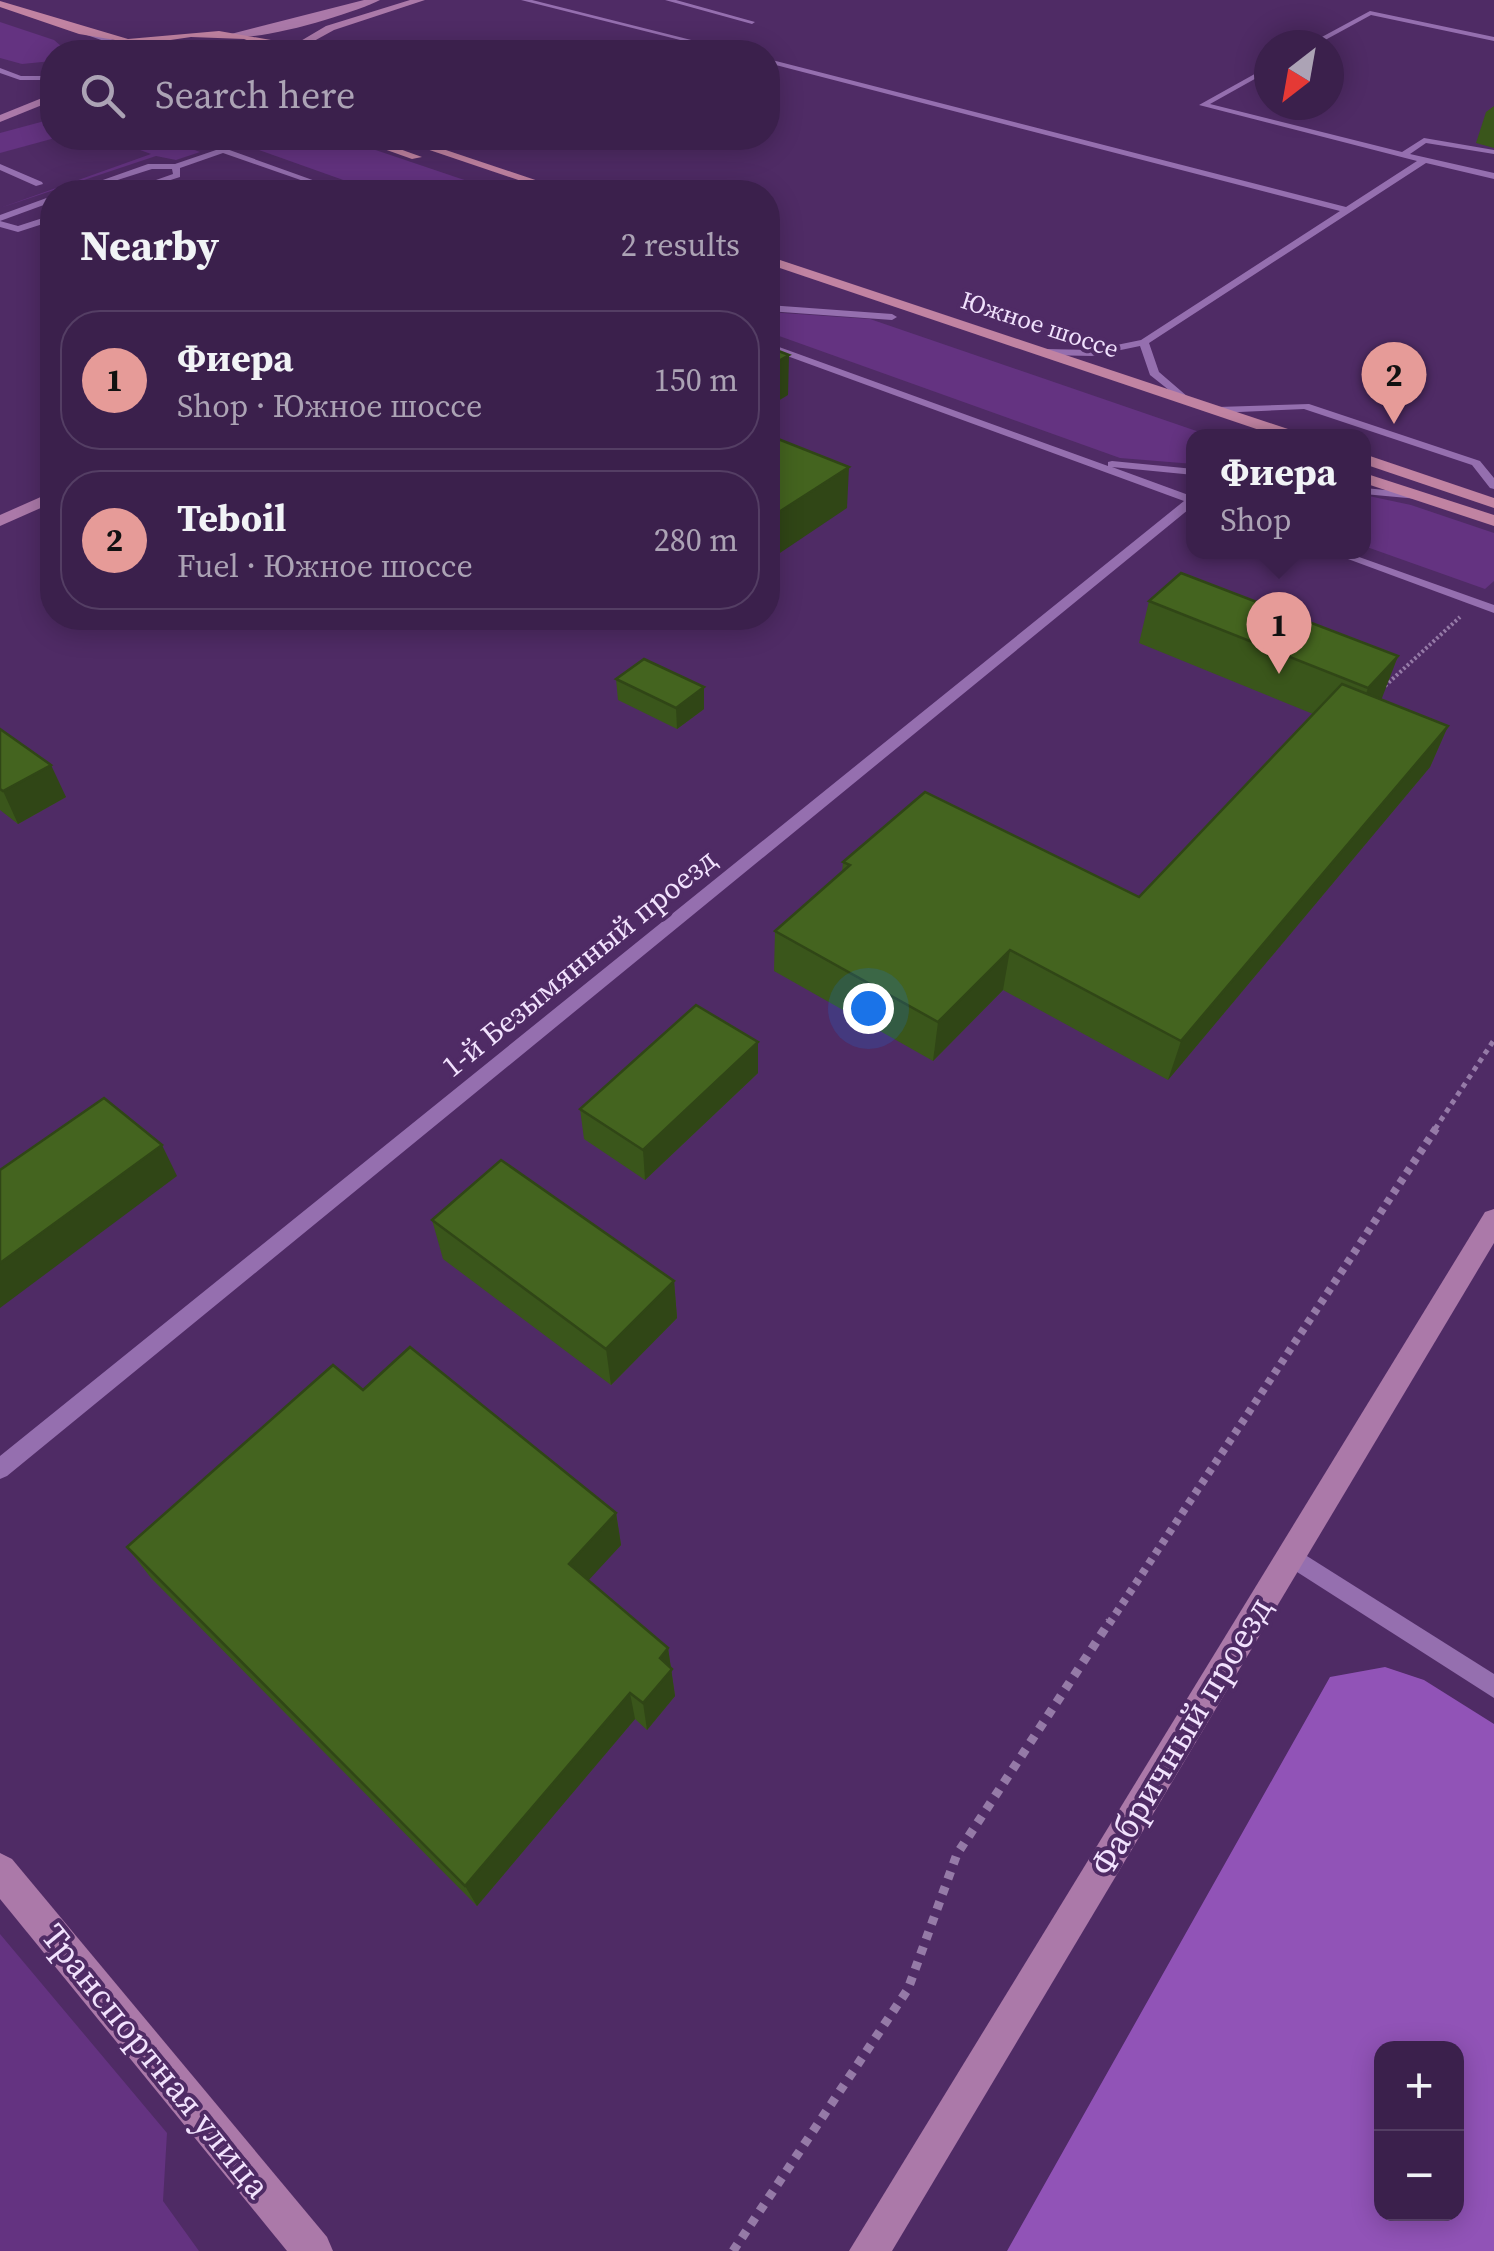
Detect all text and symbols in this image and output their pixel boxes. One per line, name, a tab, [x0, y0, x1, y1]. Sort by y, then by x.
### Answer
north arrow	[1254, 30, 1344, 120]
search box	[40, 40, 780, 150]
icon: search	[75, 68, 130, 123]
text: Search here	[155, 69, 355, 121]
text: Nearby	[80, 216, 219, 274]
text: 2 results	[621, 223, 740, 267]
street label: Южное шоссе	[957, 283, 1123, 365]
text: Фиера	[177, 332, 293, 384]
pin: 2	[1362, 342, 1426, 424]
text: 1	[106, 358, 123, 402]
text: 150 m	[654, 358, 738, 402]
text: Shop · Южное шоссе	[177, 384, 482, 428]
popup	[1186, 429, 1371, 559]
text: Фиера	[1220, 446, 1337, 498]
text: Teboil	[177, 492, 287, 544]
text: Shop	[1220, 498, 1291, 542]
text: 2	[106, 518, 123, 562]
text: 280 m	[654, 518, 738, 562]
text: Fuel · Южное шоссе	[177, 544, 473, 588]
pin: 1	[1246, 592, 1312, 674]
street label: 1-й Безымянный проезд	[433, 839, 725, 1086]
your location	[843, 983, 894, 1034]
street label: Фабричный проезд	[1079, 1588, 1283, 1884]
street label: Транспортная улица	[30, 1914, 282, 2208]
map controls	[1374, 2041, 1464, 2221]
button: +	[1374, 2041, 1464, 2131]
button: −	[1374, 2131, 1464, 2221]

